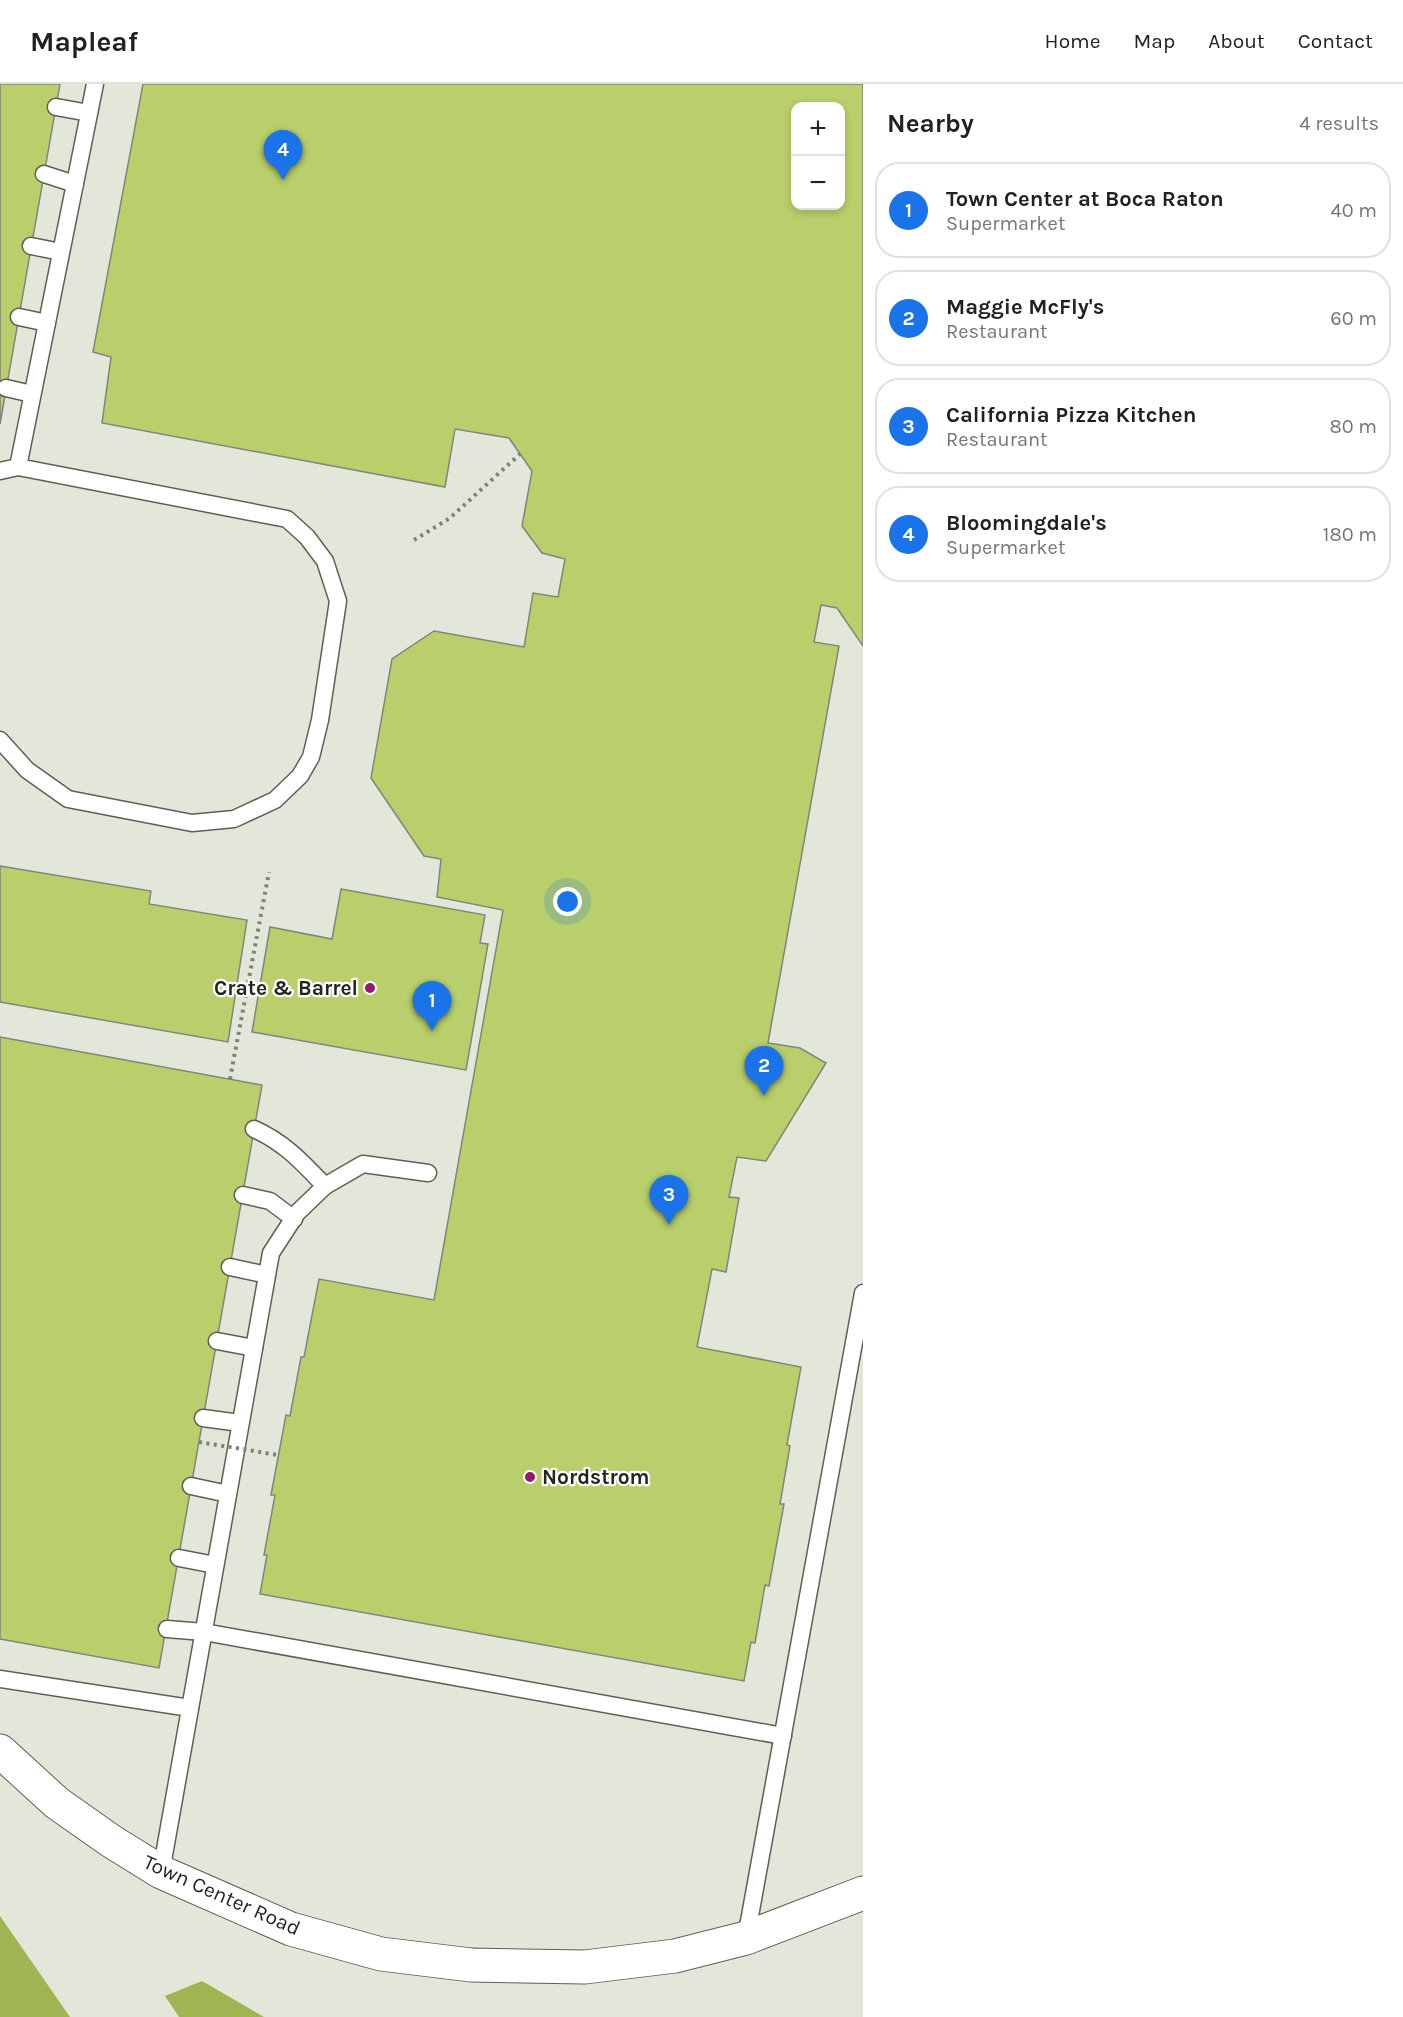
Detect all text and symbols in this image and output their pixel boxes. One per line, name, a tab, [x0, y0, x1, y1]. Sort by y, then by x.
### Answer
text: Mapleaf	[30, 25, 138, 58]
text: Home	[1045, 29, 1101, 53]
text: Map	[1134, 29, 1175, 53]
text: About	[1208, 29, 1265, 53]
text: Contact	[1298, 29, 1373, 53]
map controls	[791, 102, 845, 210]
button: +	[791, 102, 845, 156]
text: Nearby	[887, 108, 974, 139]
text: 4 results	[1299, 112, 1379, 135]
pin: 4	[264, 130, 302, 180]
button: −	[791, 156, 845, 210]
text: Town Center at Boca Raton	[946, 186, 1224, 212]
text: 1	[905, 199, 912, 222]
text: 40 m	[1331, 199, 1377, 222]
text: Supermarket	[946, 212, 1065, 235]
text: Maggie McFly's	[946, 294, 1104, 320]
text: 2	[902, 307, 915, 330]
text: 60 m	[1330, 307, 1377, 330]
text: Restaurant	[946, 320, 1048, 343]
text: California Pizza Kitchen	[946, 402, 1196, 428]
text: 3	[902, 415, 915, 438]
text: 80 m	[1329, 415, 1377, 438]
text: Restaurant	[946, 428, 1048, 451]
text: Bloomingdale's	[946, 510, 1107, 536]
text: 4	[903, 523, 914, 546]
text: 180 m	[1323, 523, 1377, 546]
text: Supermarket	[946, 536, 1065, 559]
your location	[553, 887, 582, 916]
place label: Crate & Barrel	[214, 976, 358, 1000]
marker: Crate & Barrel	[363, 981, 377, 995]
pin: 1	[412, 982, 452, 1031]
pin: 2	[744, 1046, 783, 1096]
pin: 3	[650, 1176, 688, 1225]
place label: Nordstrom	[542, 1465, 650, 1489]
marker: Nordstrom	[523, 1470, 537, 1484]
street label: Town Center Road	[140, 1850, 304, 1940]

